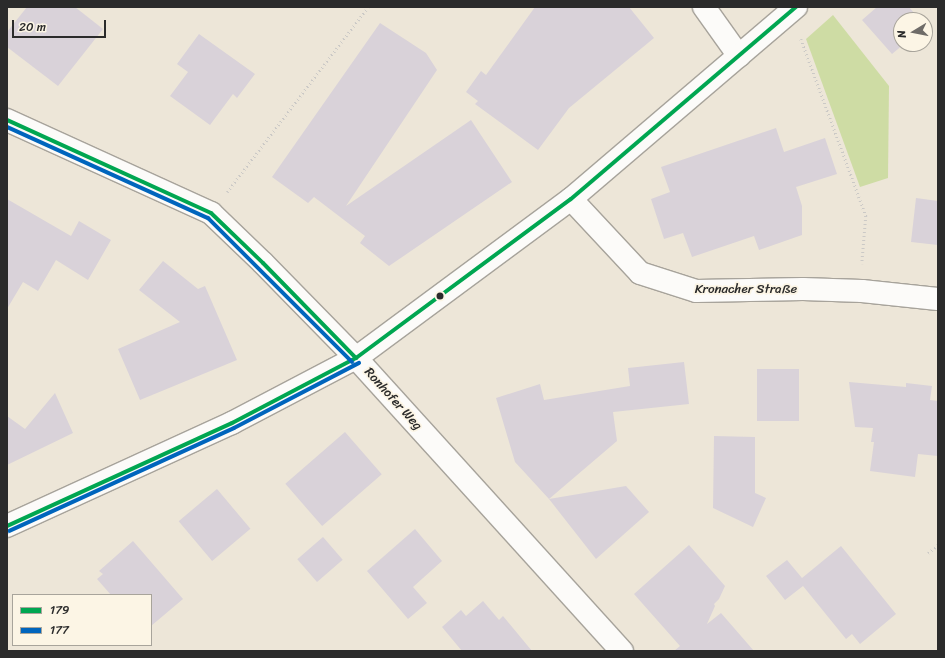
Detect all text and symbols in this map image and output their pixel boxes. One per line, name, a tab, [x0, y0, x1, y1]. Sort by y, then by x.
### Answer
scale bar	[14, 12, 108, 38]
north arrow	[893, 12, 933, 52]
text: 20 m	[19, 16, 46, 38]
text: N	[892, 29, 912, 39]
street label: Kronacher Straße	[695, 281, 797, 297]
unlabelled marker	[435, 291, 445, 301]
street label: Ronhofer Weg	[361, 364, 425, 434]
legend	[12, 594, 152, 646]
text: 179	[50, 599, 69, 621]
text: 177	[50, 619, 69, 641]

